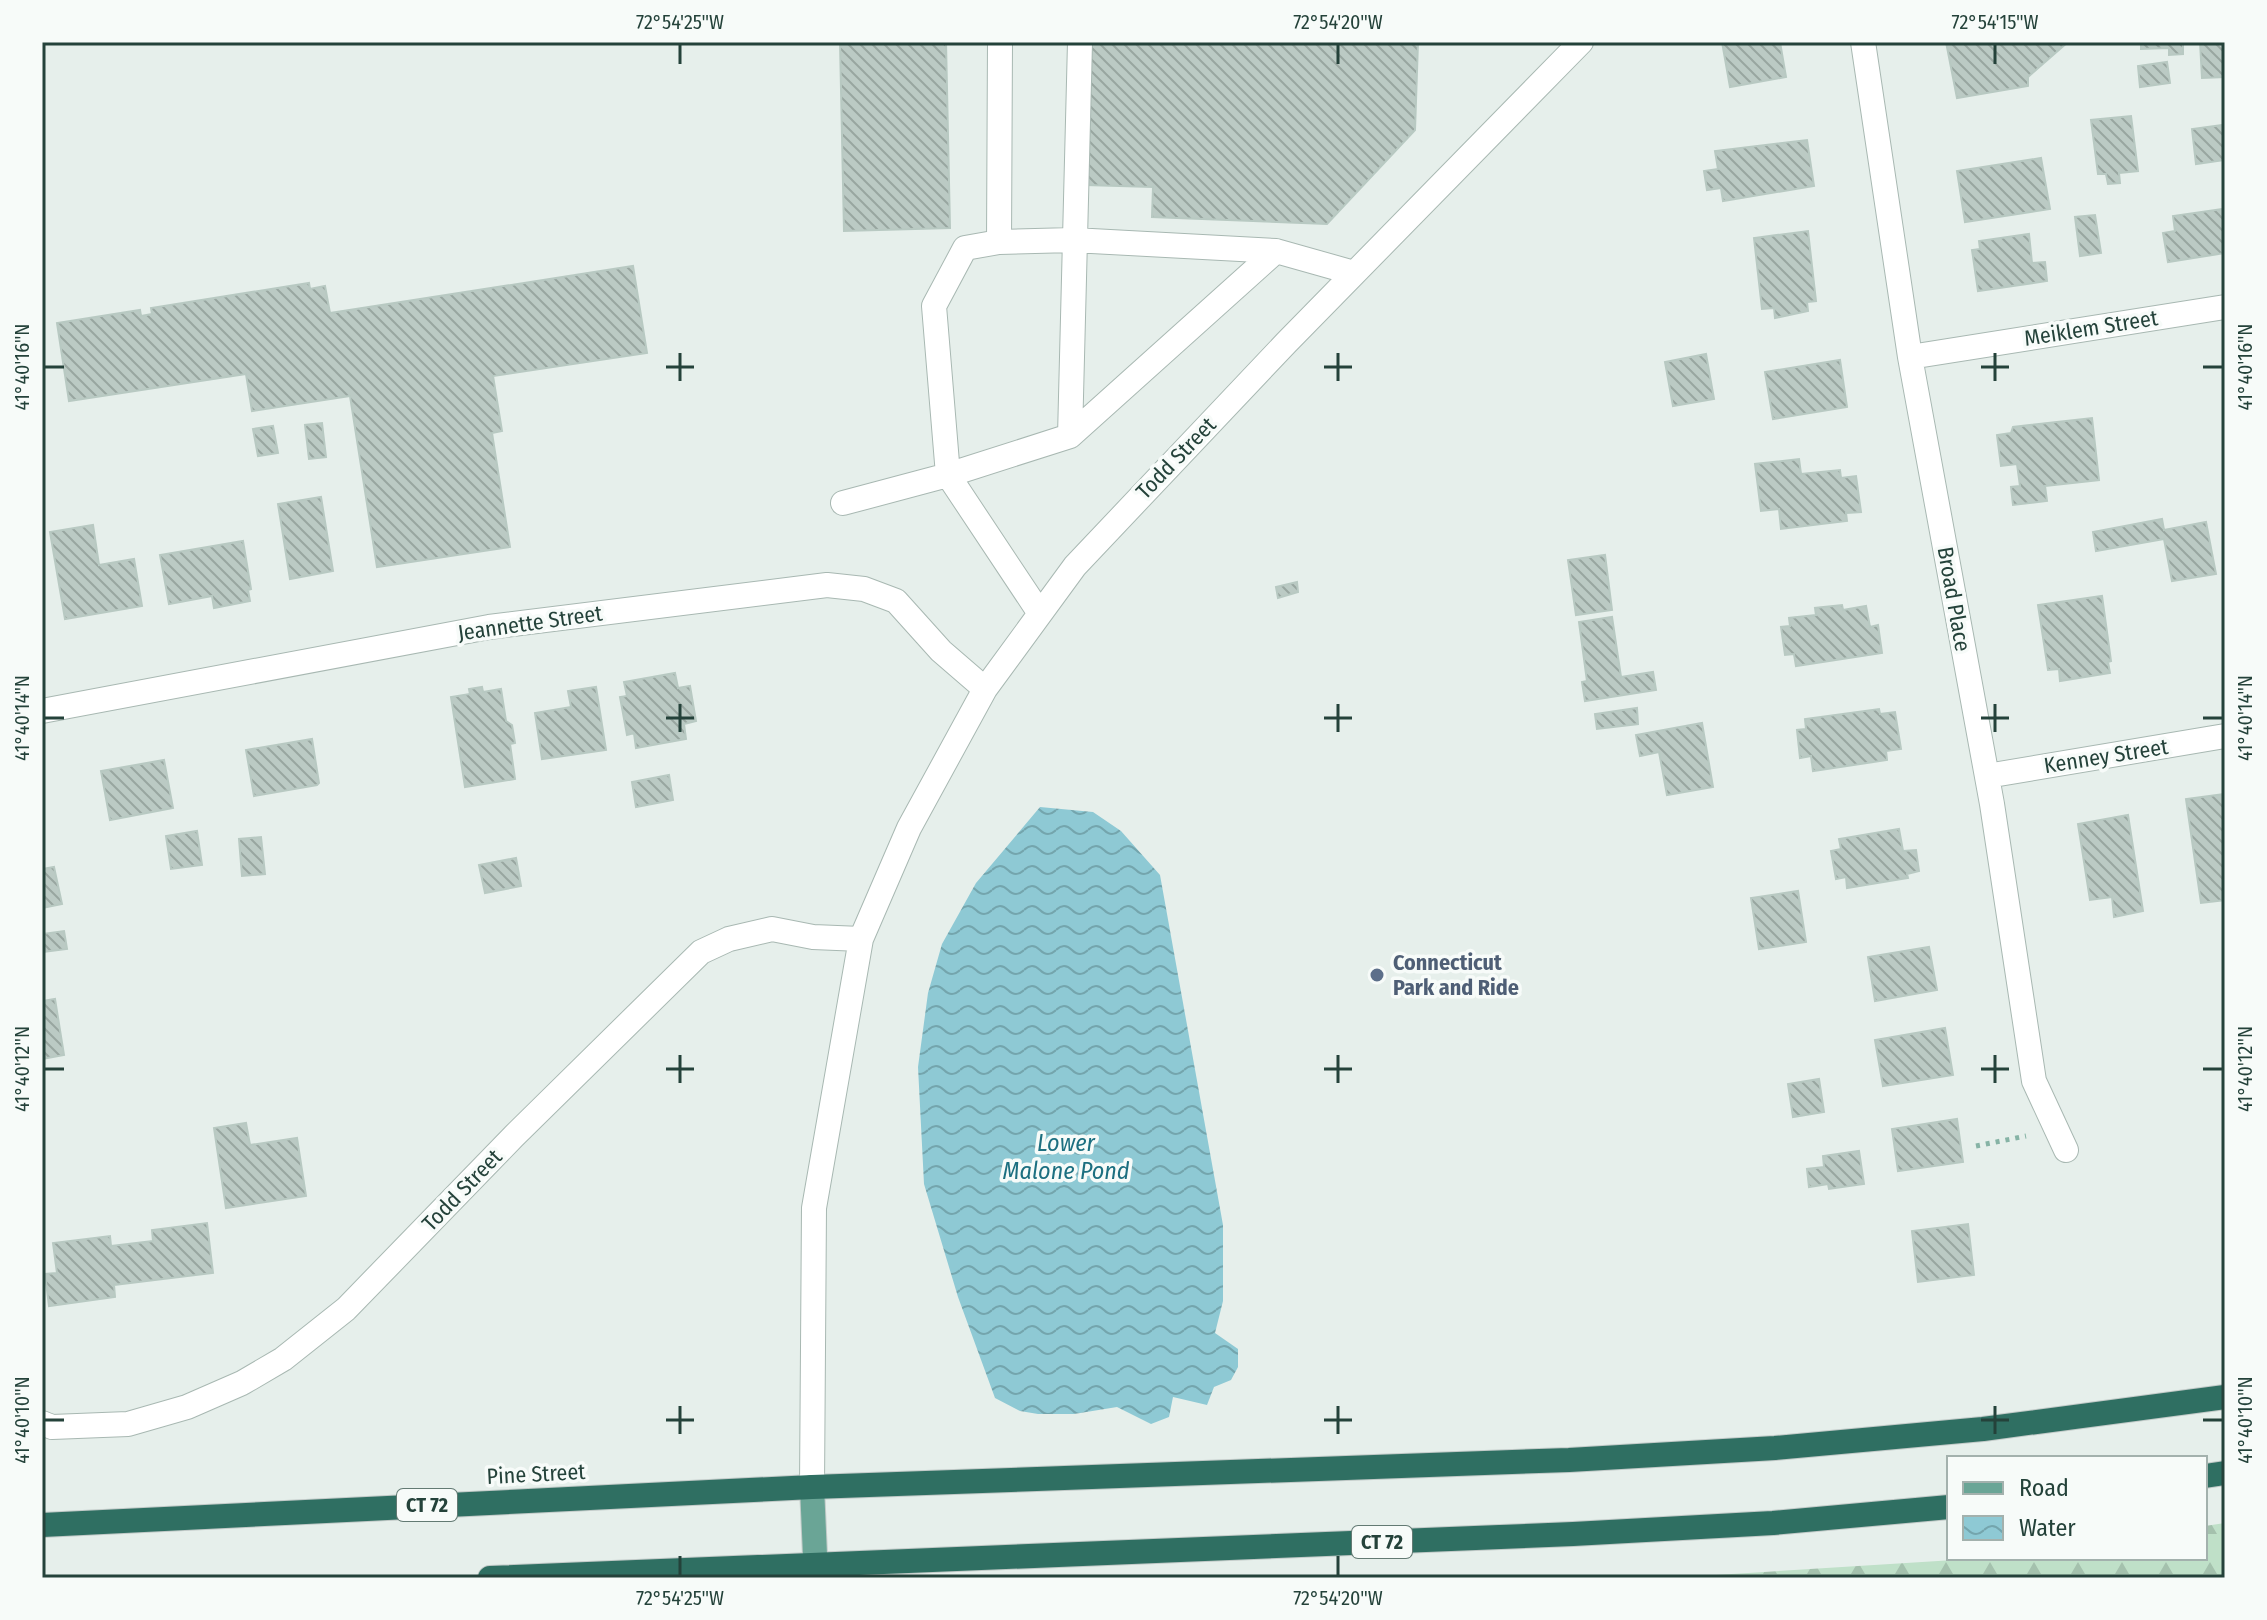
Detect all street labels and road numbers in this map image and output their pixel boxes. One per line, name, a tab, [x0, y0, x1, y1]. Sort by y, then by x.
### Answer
street label: Meiklem Street	[2022, 304, 2161, 352]
street label: Todd Street	[1130, 411, 1222, 505]
street label: Broad Place	[1932, 545, 1976, 653]
street label: Jeannette Street	[456, 599, 605, 647]
street label: Kenney Street	[2042, 733, 2171, 779]
street label: Todd Street	[416, 1143, 508, 1237]
street label: Pine Street	[486, 1458, 587, 1490]
road number: CT 72	[397, 1489, 457, 1521]
road number: CT 72	[1352, 1526, 1412, 1558]

